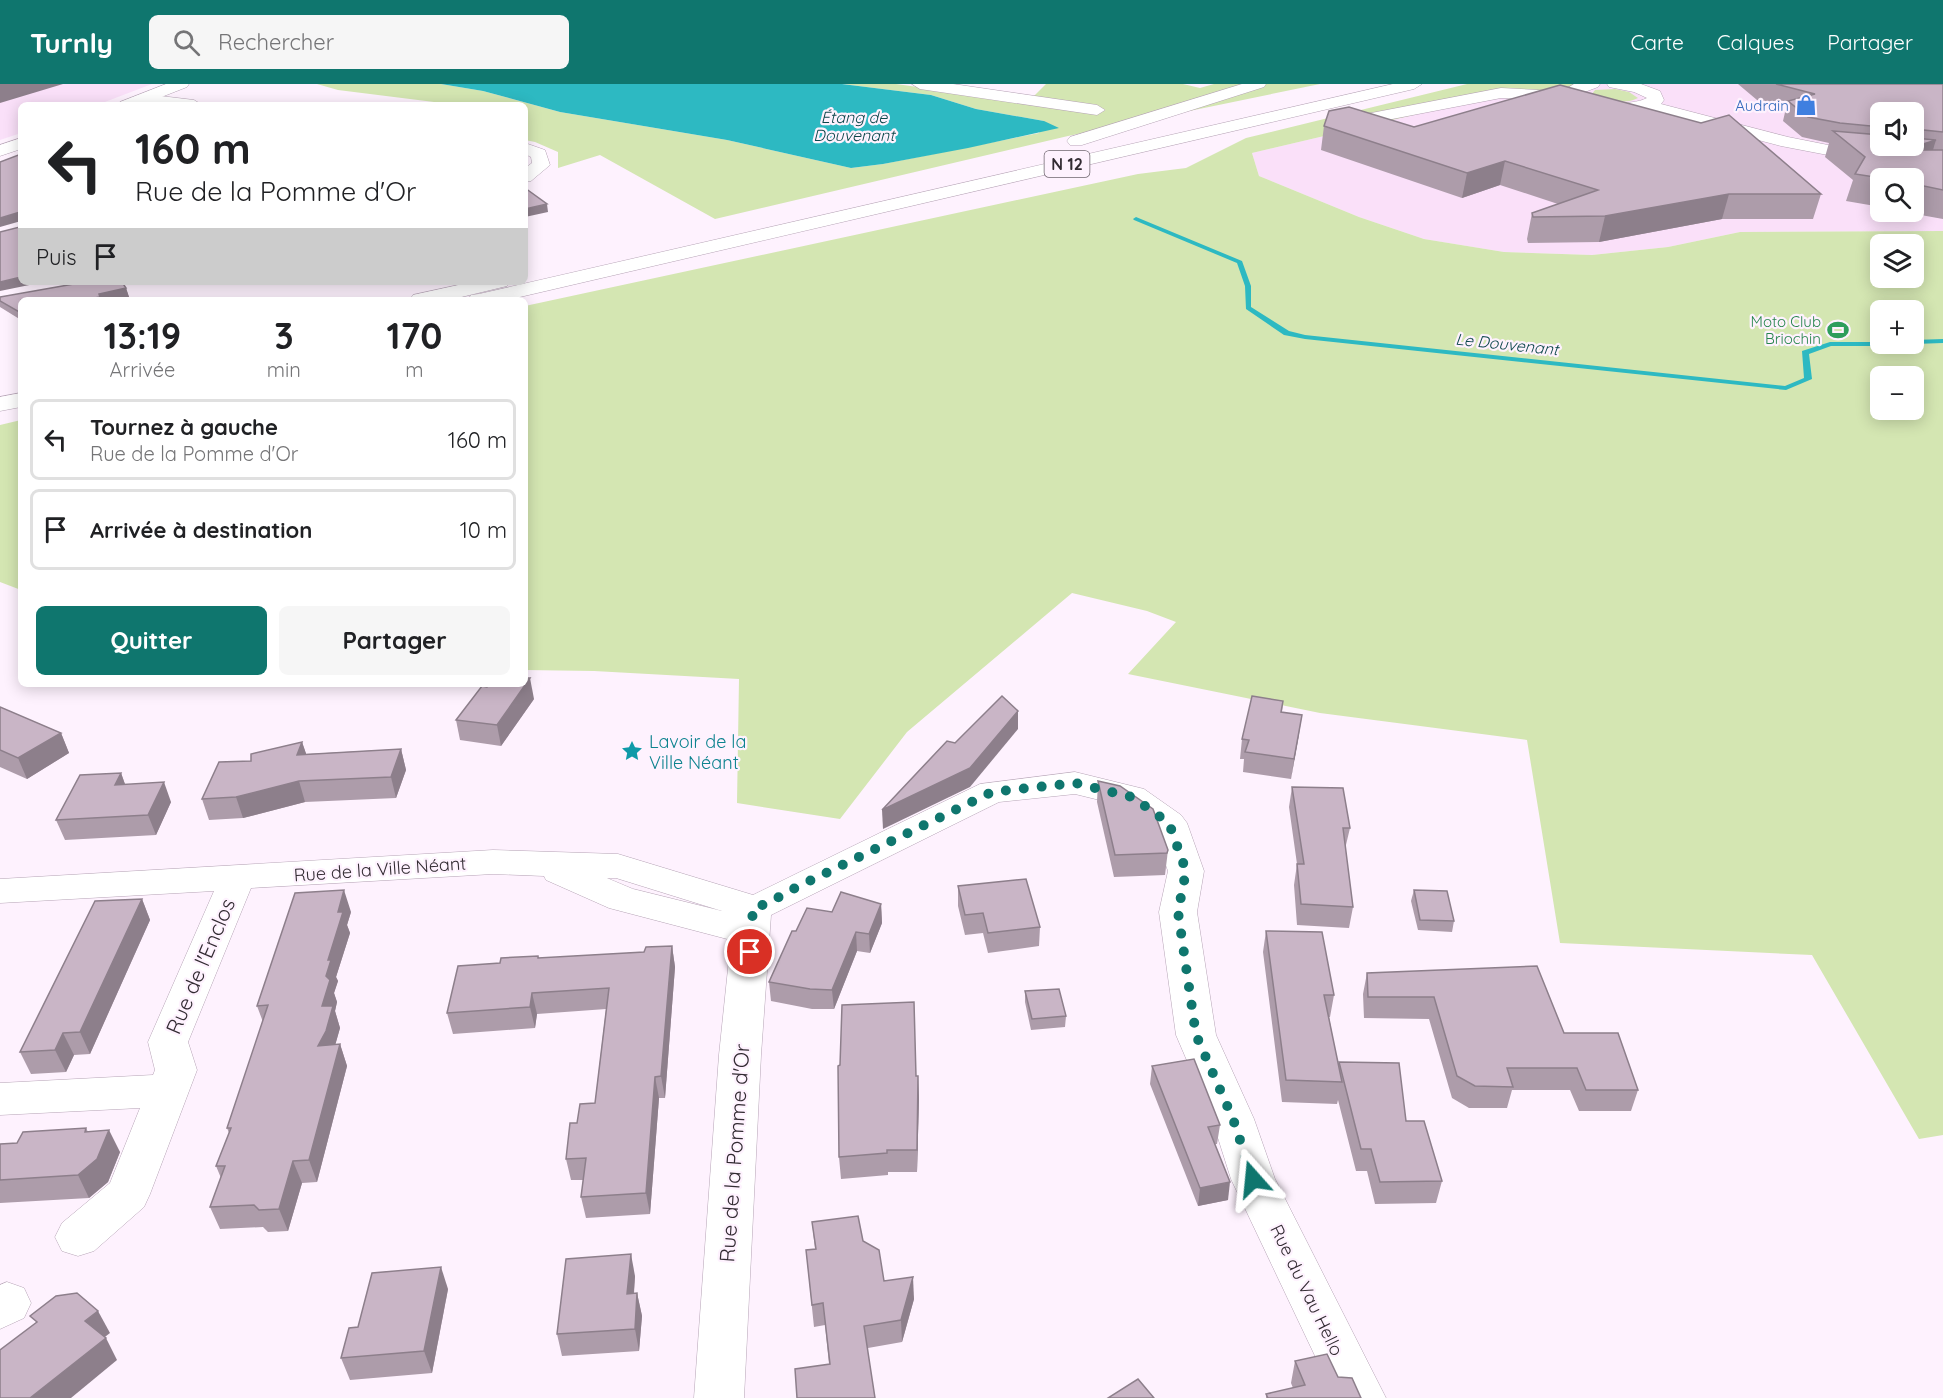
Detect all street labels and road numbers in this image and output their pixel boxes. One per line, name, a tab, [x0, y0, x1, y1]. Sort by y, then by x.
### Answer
road number: N 12	[1044, 151, 1090, 177]
street label: Rue de la Ville Néant	[293, 851, 467, 887]
street label: Rue de l'Enclos	[160, 894, 240, 1038]
street label: Rue de la Pomme d'Or	[713, 1043, 755, 1263]
street label: Rue du Vau Hello	[1265, 1221, 1349, 1359]

